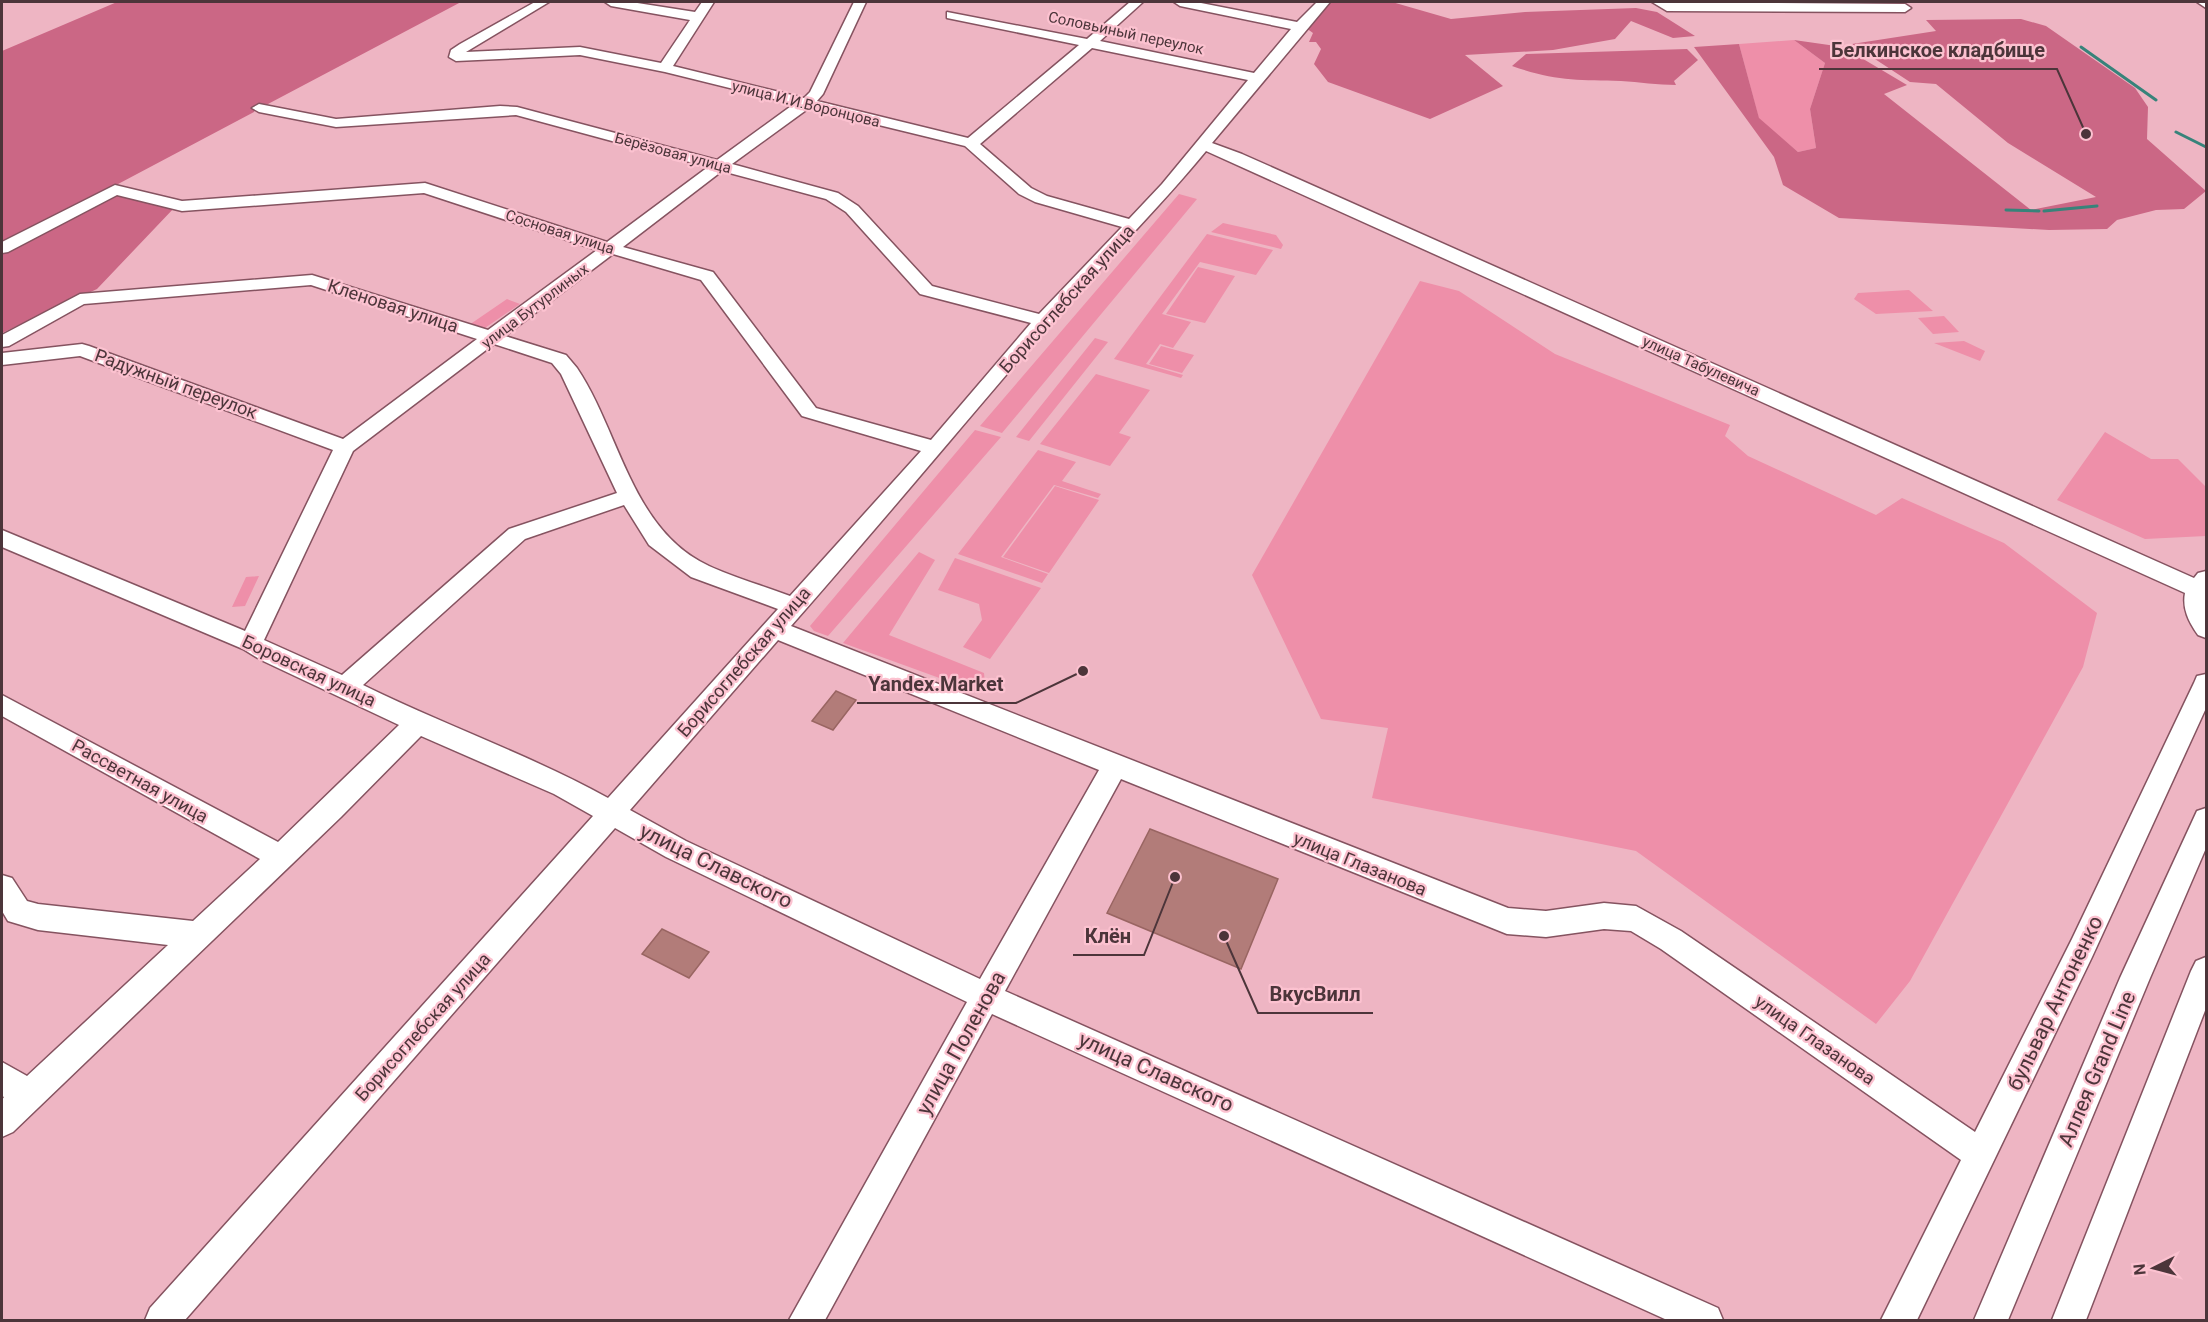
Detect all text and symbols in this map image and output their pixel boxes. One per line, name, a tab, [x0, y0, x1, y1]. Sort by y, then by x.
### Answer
street label: Соловьиный переулок	[1047, 8, 1205, 58]
callout: Белкинское кладбище	[1819, 31, 2057, 69]
text: Белкинское кладбище	[1831, 38, 2045, 62]
street label: улица И.И.Воронцова	[730, 77, 882, 131]
street label: Берёзовая улица	[613, 129, 733, 177]
street label: Сосновая улица	[503, 206, 617, 258]
street label: Борисоглебская улица	[995, 220, 1139, 377]
street label: улица Бутурлиных	[478, 260, 592, 352]
street label: Кленовая улица	[325, 275, 461, 337]
street label: улица Табулевича	[1640, 332, 1762, 400]
street label: Радужный переулок	[92, 344, 261, 423]
street label: Борисоглебская улица	[673, 582, 814, 741]
street label: Боровская улица	[239, 630, 379, 711]
callout: Yandex.Market	[857, 665, 1016, 703]
text: Yandex.Market	[868, 672, 1004, 696]
street label: Рассветная улица	[69, 734, 212, 827]
street label: улица Славского	[636, 819, 796, 913]
street label: улица Глазанова	[1291, 827, 1430, 900]
street label: бульвар Антоненко	[2002, 912, 2108, 1094]
callout: Клён	[1073, 917, 1144, 955]
text: Клён	[1085, 924, 1131, 948]
street label: Борисоглебская улица	[351, 948, 495, 1105]
street label: улица Поленова	[912, 967, 1010, 1119]
callout: ВкусВилл	[1258, 975, 1373, 1013]
text: ВкусВилл	[1269, 982, 1361, 1006]
street label: Аллея Grand Line	[2053, 988, 2141, 1150]
street label: улица Глазанова	[1751, 990, 1879, 1089]
street label: улица Славского	[1075, 1027, 1237, 1117]
north arrow	[2124, 1238, 2184, 1298]
text: N	[2130, 1263, 2150, 1276]

